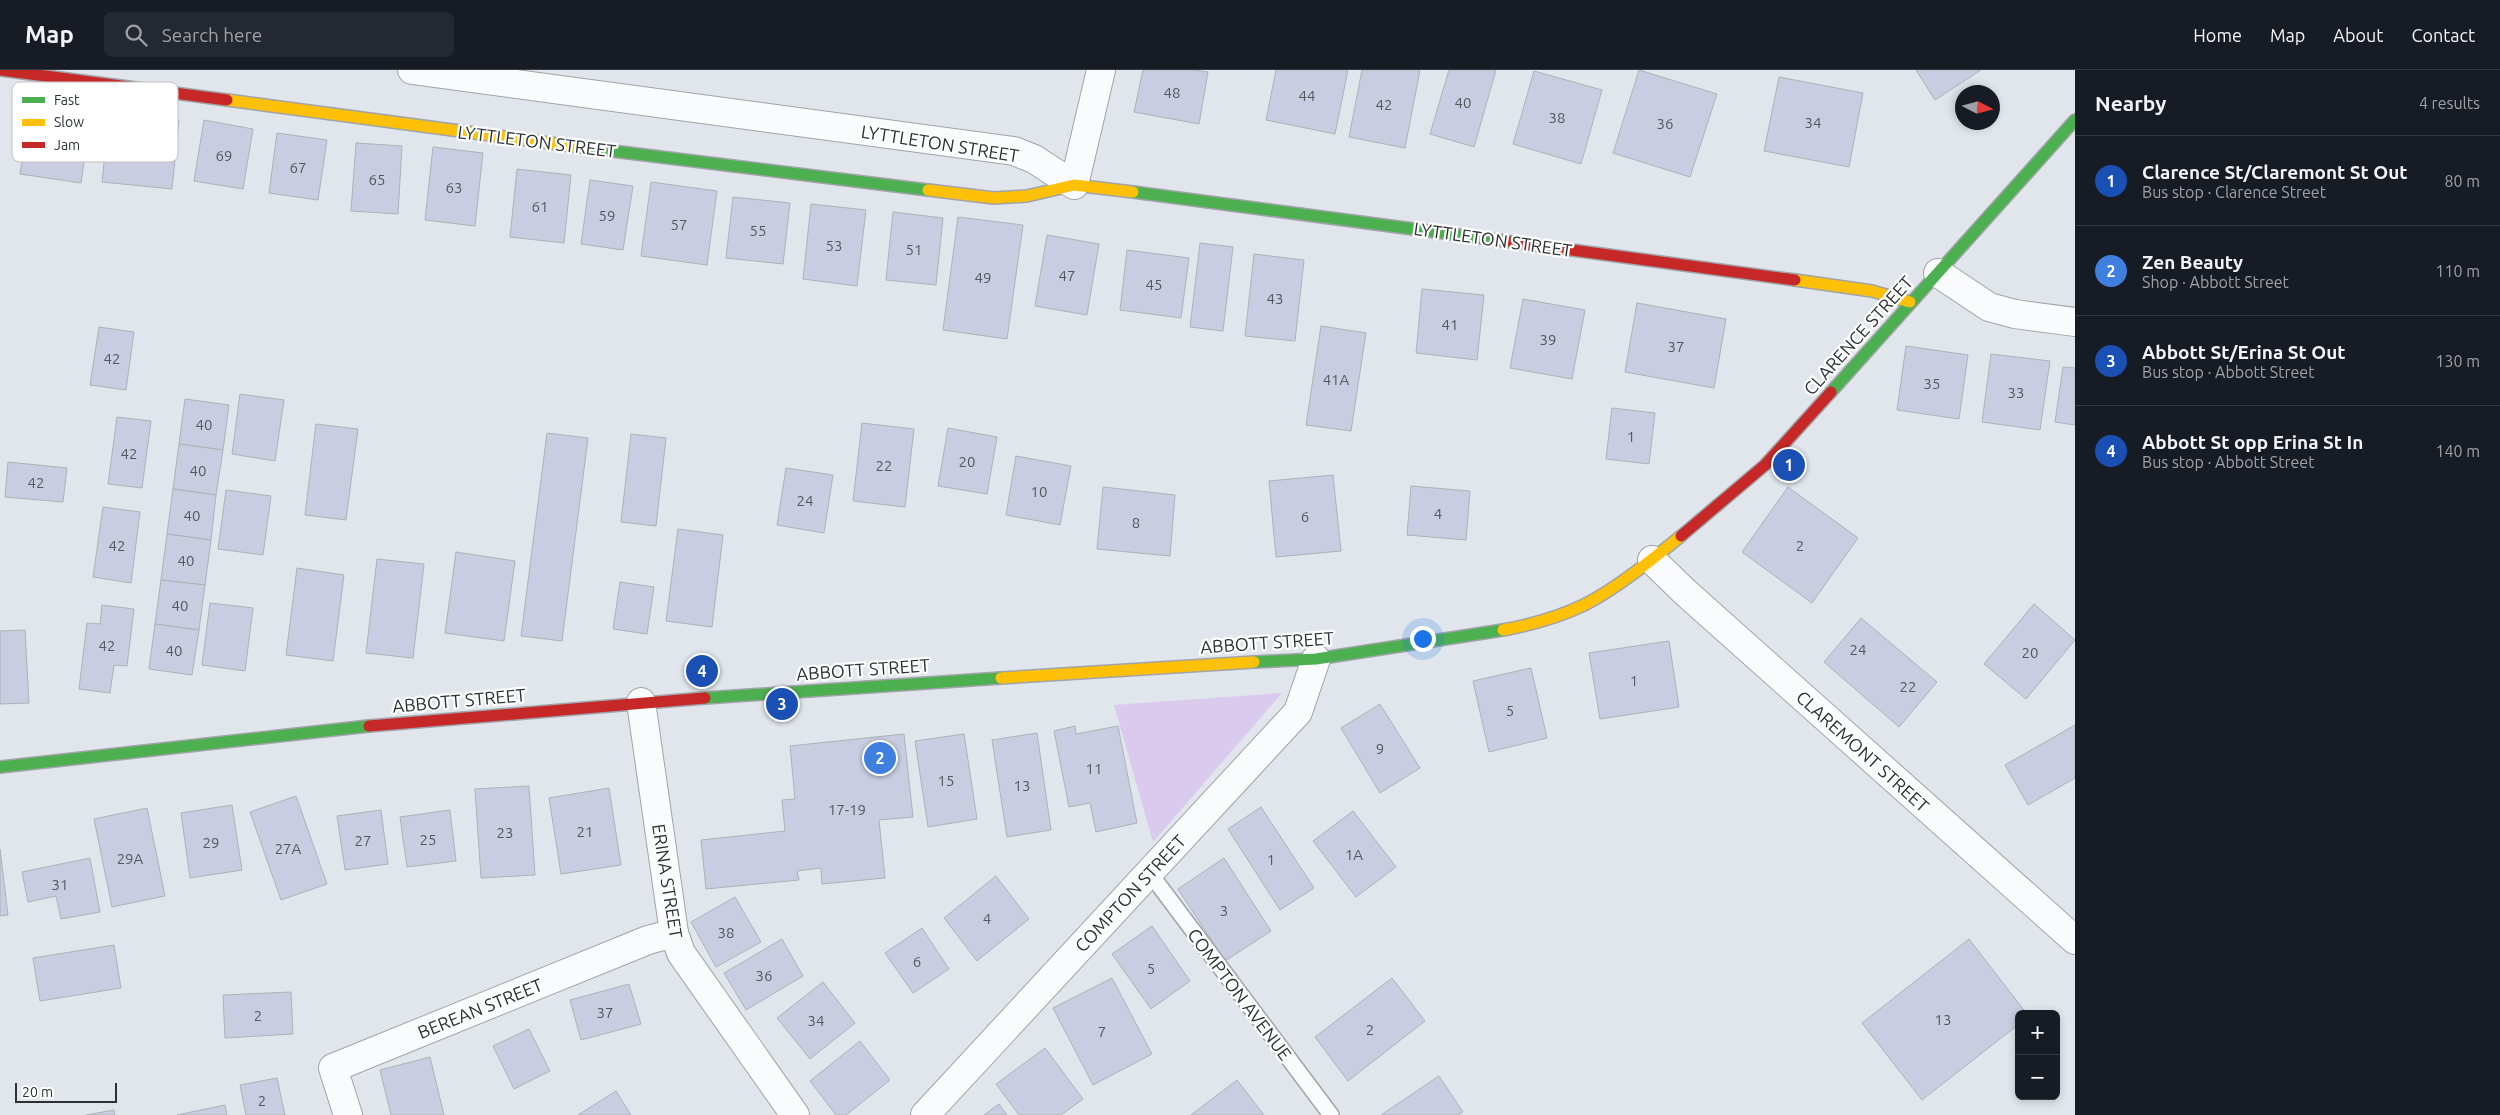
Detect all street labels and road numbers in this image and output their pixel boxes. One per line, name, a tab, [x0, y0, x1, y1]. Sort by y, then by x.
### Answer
street label: LYTTLETON STREET	[457, 121, 617, 161]
street label: LYTTLETON STREET	[860, 121, 1020, 165]
street label: LYTTLETON STREET	[1413, 218, 1573, 260]
street label: CLARENCE STREET	[1799, 272, 1917, 398]
street label: ABBOTT STREET	[1200, 627, 1334, 657]
street label: ABBOTT STREET	[796, 654, 930, 684]
street label: ABBOTT STREET	[392, 684, 526, 716]
street label: CLAREMONT STREET	[1793, 686, 1933, 816]
street label: ERINA STREET	[649, 822, 687, 940]
street label: COMPTON STREET	[1071, 830, 1189, 956]
street label: COMPTON AVENUE	[1184, 924, 1296, 1064]
street label: BEREAN STREET	[415, 974, 545, 1042]

